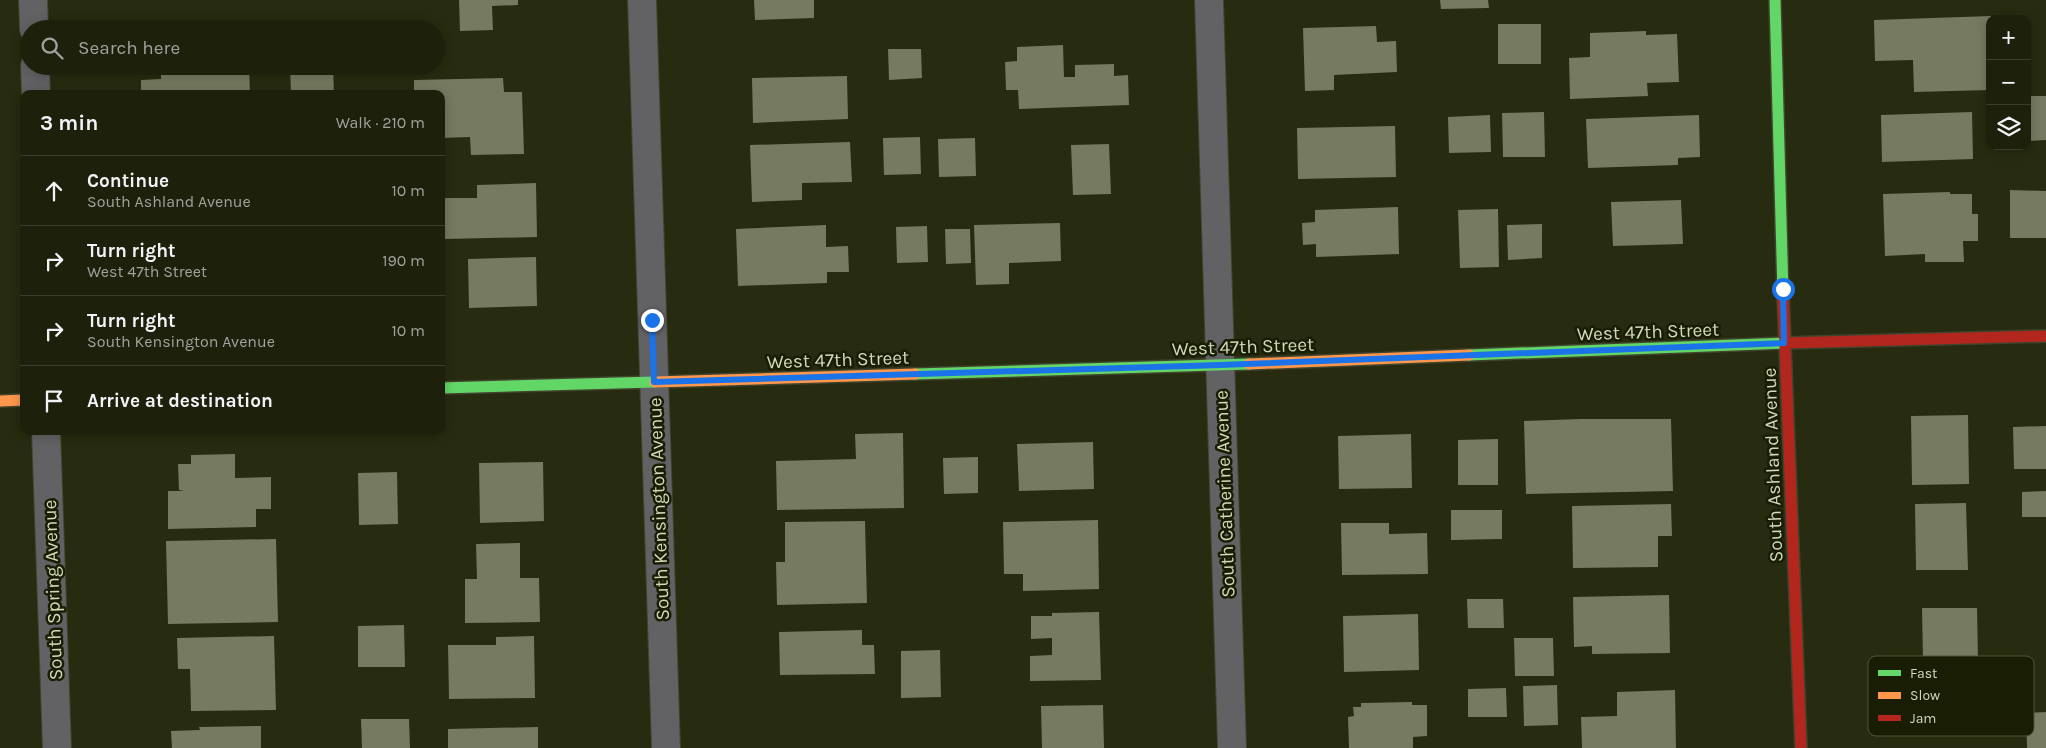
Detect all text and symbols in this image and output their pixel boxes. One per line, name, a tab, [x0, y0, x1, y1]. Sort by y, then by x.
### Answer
map controls	[1986, 15, 2031, 150]
button: +	[1986, 15, 2031, 60]
search box	[20, 20, 445, 75]
icon: search	[38, 34, 66, 62]
text: Search here	[78, 37, 180, 59]
button: −	[1986, 60, 2031, 105]
button: layers	[1986, 105, 2031, 150]
text: 3 min	[40, 111, 98, 135]
text: Walk · 210 m	[336, 113, 425, 132]
text: Continue	[87, 170, 169, 192]
icon: ahead	[40, 177, 68, 205]
text: 10 m	[391, 181, 425, 200]
text: South Ashland Avenue	[87, 192, 251, 211]
text: Turn right	[87, 240, 176, 262]
icon: right	[40, 247, 68, 275]
text: 190 m	[382, 251, 425, 270]
text: West 47th Street	[87, 262, 207, 281]
route start	[1772, 278, 1795, 301]
route end	[641, 309, 664, 332]
text: Turn right	[87, 310, 176, 332]
icon: right	[40, 317, 68, 345]
street label: West 47th Street	[1576, 319, 1720, 345]
text: 10 m	[391, 321, 425, 340]
text: South Kensington Avenue	[87, 332, 275, 351]
street label: West 47th Street	[1171, 334, 1315, 360]
street label: West 47th Street	[766, 347, 910, 373]
street label: South Ashland Avenue	[1759, 367, 1787, 563]
icon: arrive	[40, 387, 68, 415]
text: Arrive at destination	[87, 390, 273, 412]
street label: South Catherine Avenue	[1210, 390, 1240, 598]
street label: South Kensington Avenue	[644, 397, 674, 621]
street label: South Spring Avenue	[39, 499, 67, 681]
legend	[1868, 656, 2034, 736]
text: Fast	[1910, 665, 1937, 682]
text: Slow	[1910, 687, 1940, 704]
text: Jam	[1910, 710, 1936, 727]

